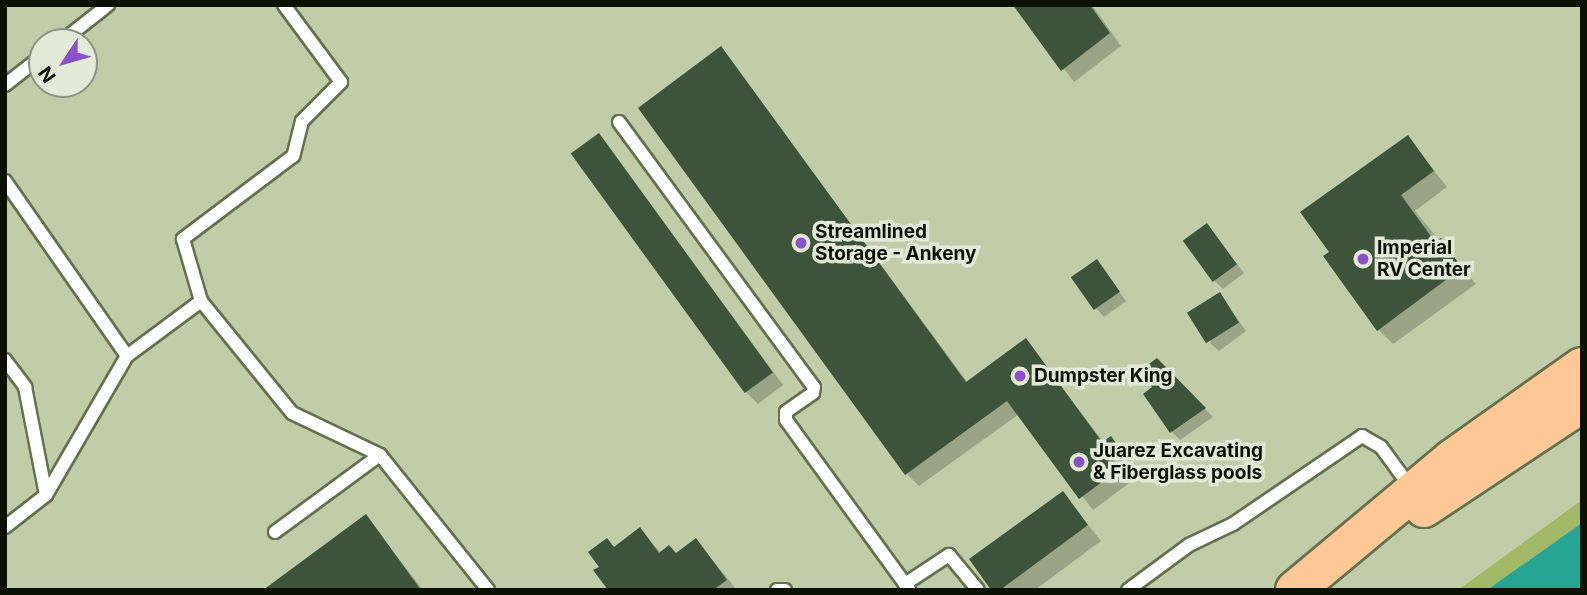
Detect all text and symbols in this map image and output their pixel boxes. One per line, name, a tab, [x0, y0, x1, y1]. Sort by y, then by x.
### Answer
north arrow	[28, 28, 98, 98]
text: N	[34, 62, 61, 87]
place label: Streamlined Storage - Ankeny	[815, 221, 976, 265]
marker: Streamlined Storage - Ankeny	[793, 235, 809, 251]
place label: Imperial RV Center	[1377, 237, 1471, 281]
marker: Imperial RV Center	[1355, 251, 1371, 267]
place label: Dumpster King	[1034, 365, 1173, 387]
marker: Dumpster King	[1012, 368, 1028, 384]
place label: Juarez Excavating & Fiberglass pools	[1093, 440, 1263, 484]
marker: Juarez Excavating & Fiberglass pools	[1071, 454, 1087, 470]

